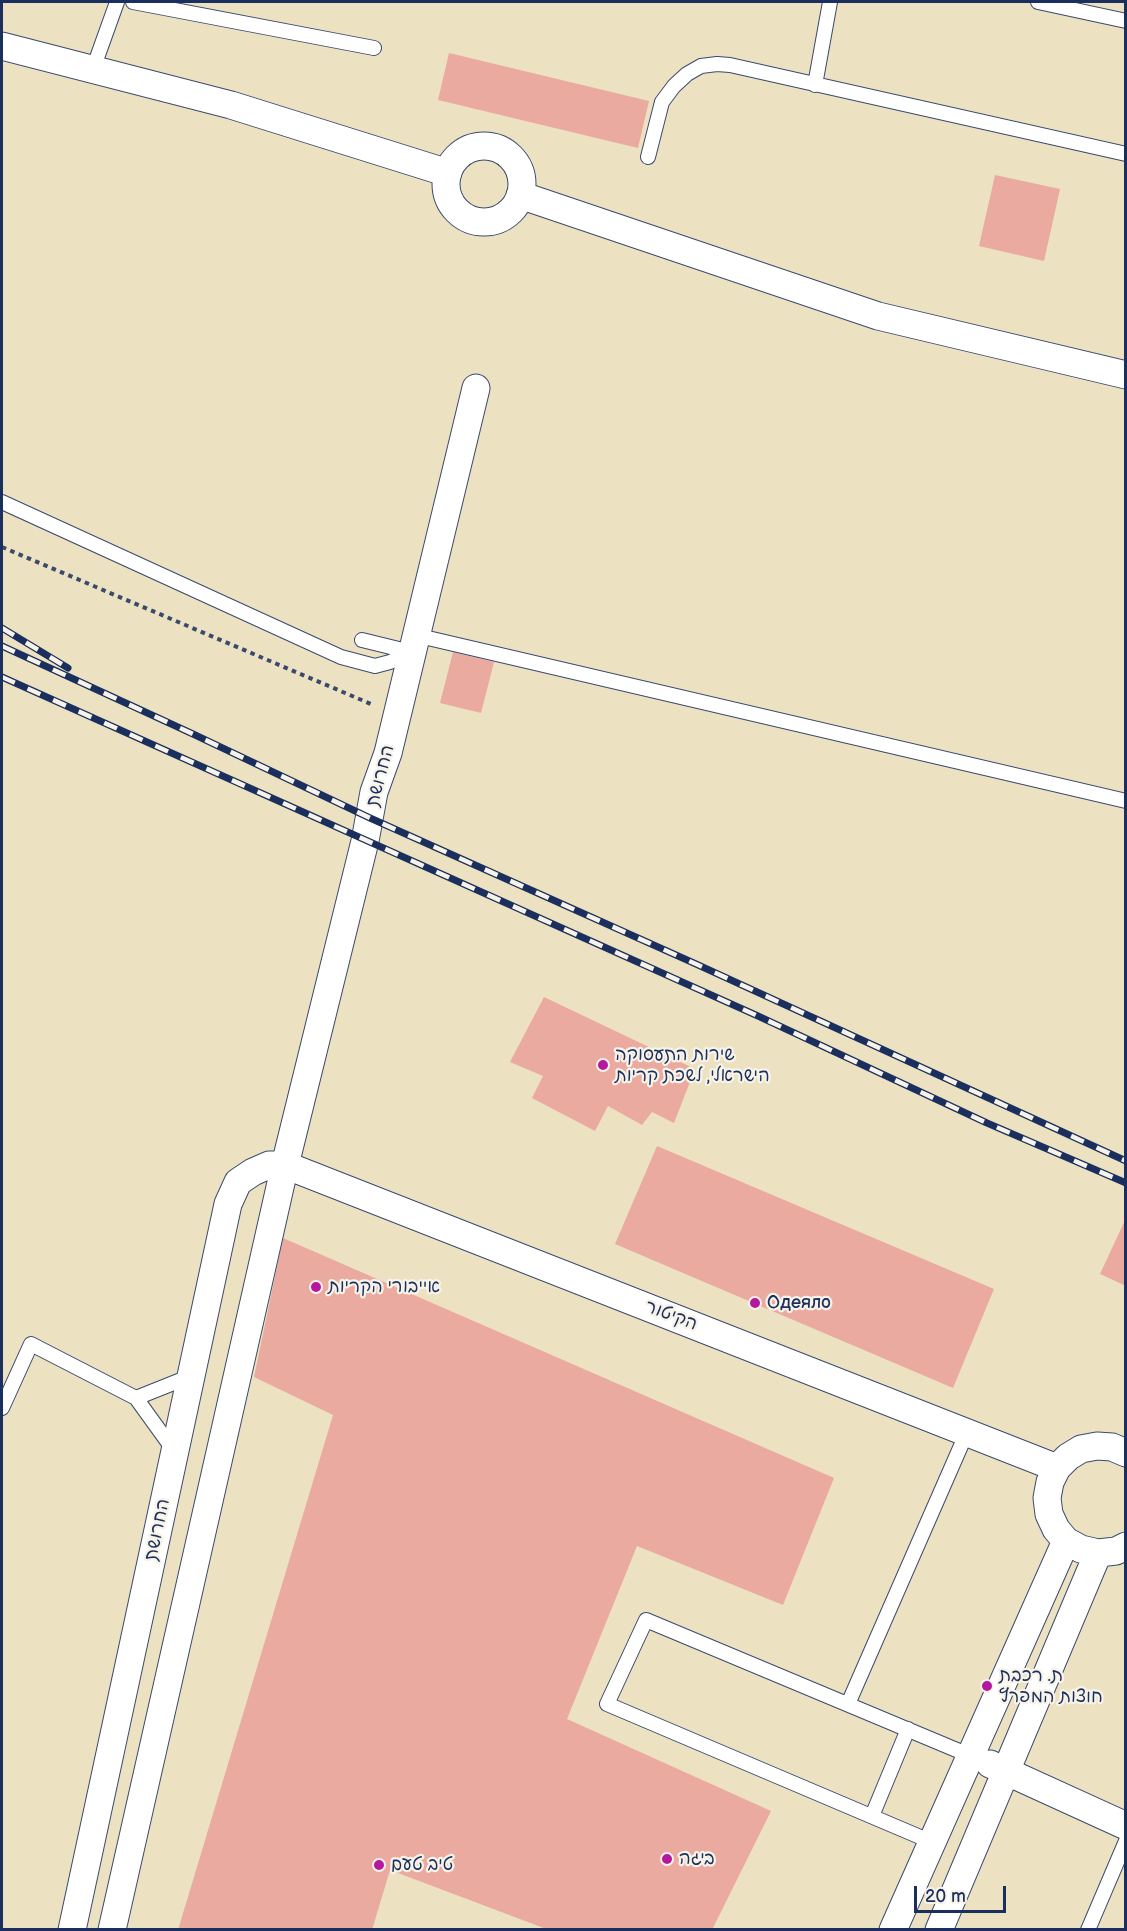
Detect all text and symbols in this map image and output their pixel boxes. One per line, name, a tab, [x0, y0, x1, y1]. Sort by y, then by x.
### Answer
street label: החרושת	[362, 743, 400, 809]
place label: שירות התעסוקה הישראלי, לשכת קריות	[615, 1044, 770, 1086]
marker: שירות התעסוקה הישראלי, לשכת קריות	[596, 1058, 610, 1072]
place label: אייבורי הקריות	[328, 1276, 440, 1298]
marker: אייבורי הקריות	[309, 1280, 323, 1294]
place label: Одеяло	[767, 1292, 831, 1314]
street label: הקיטור	[642, 1296, 700, 1336]
marker: Одеяло	[748, 1296, 762, 1310]
street label: החרושת	[141, 1497, 175, 1563]
place label: ת. רכבת חוצות המפרץ	[999, 1665, 1103, 1708]
marker: ת. רכבת חוצות המפרץ	[980, 1679, 994, 1693]
place label: ביגה	[679, 1848, 715, 1870]
marker: ביגה	[660, 1852, 674, 1866]
place label: טיב טעם	[391, 1854, 453, 1876]
marker: טיב טעם	[372, 1858, 386, 1872]
scale bar	[917, 1874, 1008, 1912]
text: 20 m	[925, 1886, 966, 1907]

